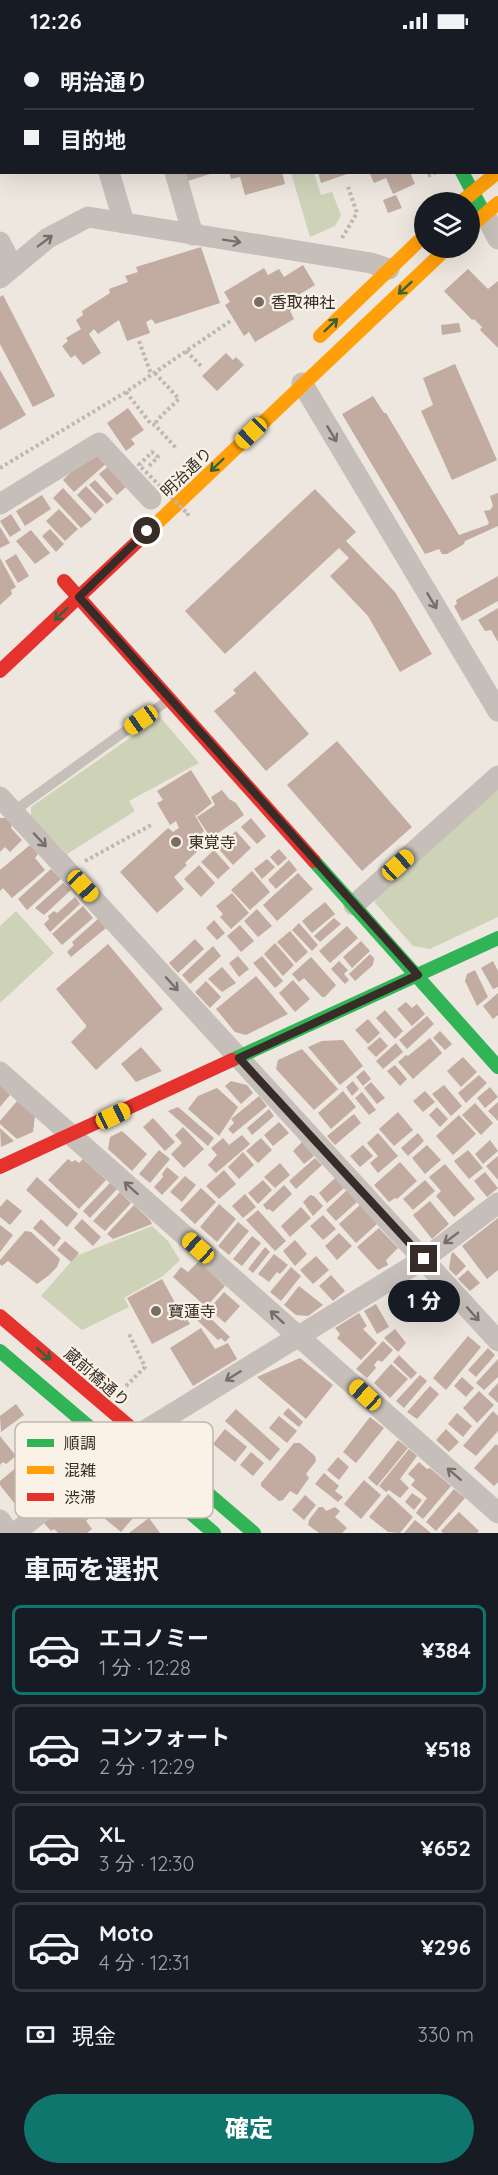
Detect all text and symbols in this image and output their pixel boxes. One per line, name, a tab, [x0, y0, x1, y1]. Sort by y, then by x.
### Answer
text: 12:26	[30, 7, 82, 35]
text: 明治通り	[60, 68, 148, 96]
text: 目的地	[60, 126, 126, 154]
map controls	[414, 192, 480, 258]
button: layers	[414, 192, 480, 258]
one-way arrow	[37, 235, 53, 247]
one-way arrow	[221, 236, 241, 247]
one-way arrow	[397, 280, 412, 295]
place label: 香取神社	[271, 292, 335, 312]
marker: 香取神社	[252, 295, 266, 309]
one-way arrow	[323, 318, 338, 333]
car	[232, 414, 270, 452]
one-way arrow	[327, 425, 339, 442]
street label: 明治通り	[156, 443, 216, 501]
one-way arrow	[210, 458, 225, 472]
route start	[133, 517, 160, 544]
one-way arrow	[427, 592, 439, 609]
one-way arrow	[53, 607, 68, 621]
car	[121, 702, 161, 738]
one-way arrow	[33, 832, 47, 847]
place label: 東覚寺	[188, 832, 236, 852]
marker: 東覚寺	[169, 835, 183, 849]
car	[379, 846, 417, 884]
car	[64, 867, 102, 905]
one-way arrow	[165, 976, 179, 991]
car	[93, 1100, 133, 1132]
one-way arrow	[124, 1181, 139, 1195]
car	[179, 1229, 217, 1267]
one-way arrow	[444, 1232, 460, 1245]
route end	[410, 1245, 437, 1272]
callout: 1 分	[388, 1280, 460, 1322]
text: 1 分	[407, 1288, 441, 1313]
place label: 寶蓮寺	[168, 1301, 216, 1321]
marker: 寶蓮寺	[149, 1304, 163, 1318]
one-way arrow	[466, 1306, 480, 1321]
one-way arrow	[269, 1310, 284, 1324]
street label: 蔵前橋通り	[60, 1343, 134, 1411]
one-way arrow	[36, 1347, 51, 1361]
one-way arrow	[225, 1371, 242, 1383]
car	[346, 1376, 384, 1414]
legend	[15, 1422, 213, 1518]
text: 順調	[64, 1433, 96, 1453]
text: 混雑	[64, 1460, 96, 1480]
one-way arrow	[447, 1467, 462, 1481]
text: 渋滞	[64, 1487, 96, 1507]
text: 車両を選択	[24, 1552, 159, 1586]
icon: car	[27, 1623, 81, 1677]
text: エコノミー	[99, 1624, 209, 1652]
text: ¥384	[421, 1636, 471, 1664]
text: 1 分 · 12:28	[99, 1655, 191, 1680]
icon: car	[27, 1722, 81, 1776]
text: コンフォート	[99, 1723, 230, 1751]
text: ¥518	[425, 1735, 471, 1763]
text: 2 分 · 12:29	[99, 1754, 195, 1779]
text: XL	[99, 1820, 126, 1848]
icon: car	[27, 1821, 81, 1875]
text: ¥652	[421, 1834, 471, 1862]
text: 3 分 · 12:30	[99, 1851, 194, 1876]
text: Moto	[99, 1919, 153, 1947]
icon: car	[27, 1920, 81, 1974]
text: ¥296	[421, 1933, 471, 1961]
text: 4 分 · 12:31	[99, 1950, 190, 1975]
icon: cash	[24, 2018, 57, 2051]
text: 現金	[72, 2022, 116, 2050]
text: 330 m	[417, 2022, 474, 2047]
button: 確定	[24, 2094, 474, 2163]

